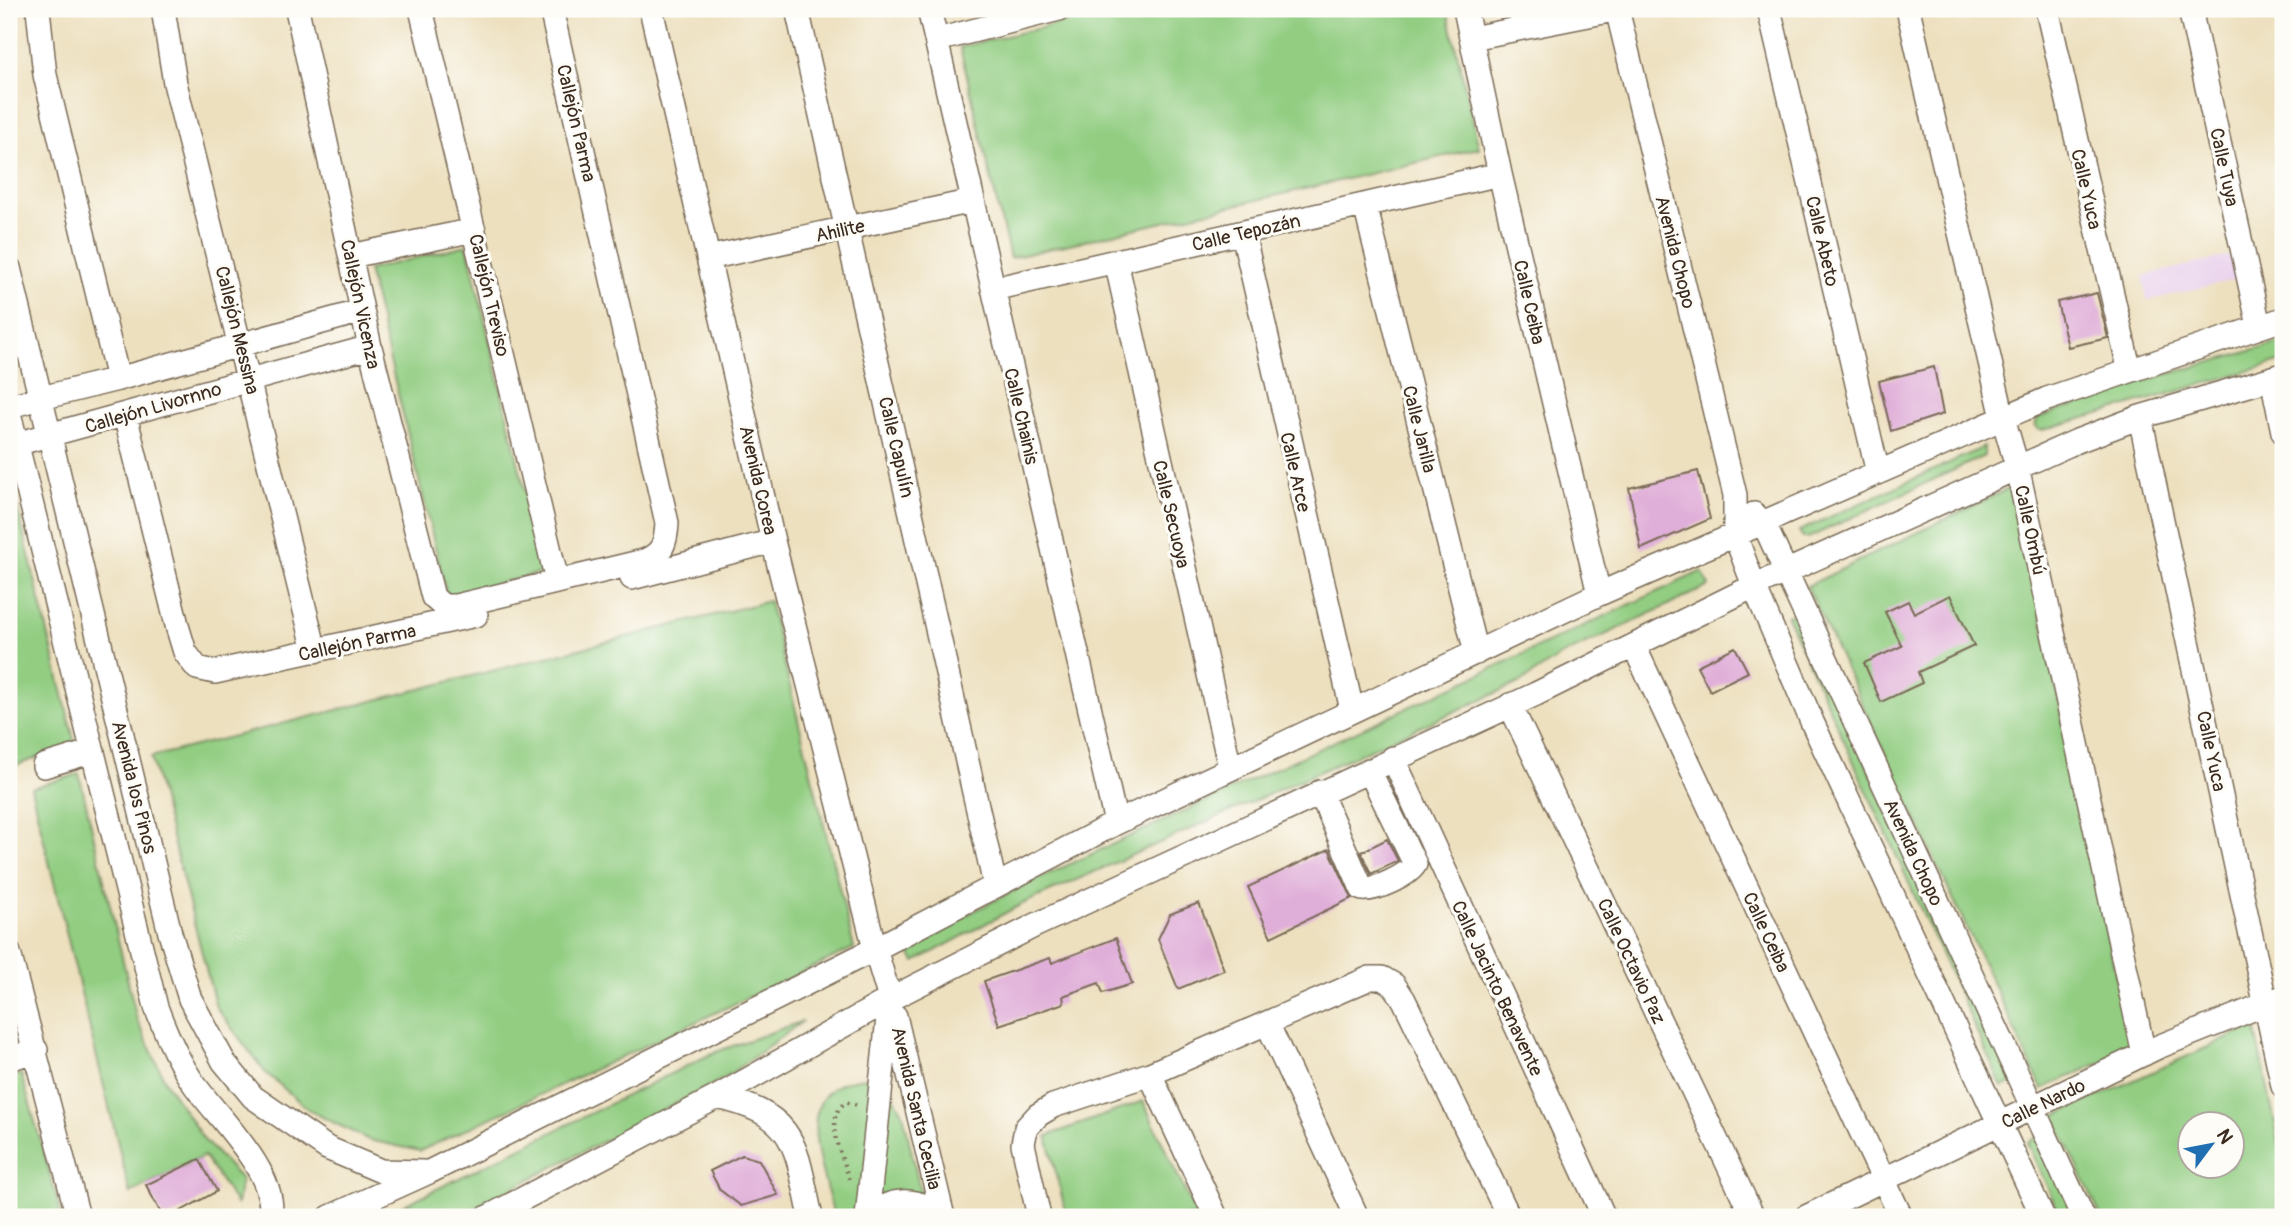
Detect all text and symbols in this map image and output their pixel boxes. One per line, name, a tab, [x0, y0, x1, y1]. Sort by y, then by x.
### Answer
street label: Callejón Parma	[551, 62, 601, 184]
street label: Calle Tuya	[2204, 126, 2244, 209]
street label: Calle Yuca	[2065, 147, 2107, 232]
street label: Avenida Chopo	[1649, 193, 1701, 311]
street label: Calle Abeto	[1800, 194, 1844, 289]
street label: Calle Tepozán	[1190, 209, 1303, 257]
street label: Ahilite	[813, 214, 868, 248]
street label: Callejón Treviso	[463, 232, 515, 359]
street label: Callejón Vicenza	[335, 237, 385, 371]
street label: Calle Ceiba	[1508, 258, 1550, 347]
street label: Callejón Messina	[209, 264, 265, 397]
street label: Calle Chainis	[998, 366, 1044, 467]
street label: Callejón Livornno	[82, 377, 224, 439]
street label: Calle Jarilla	[1397, 383, 1441, 476]
street label: Calle Capulín	[873, 394, 919, 500]
street label: Avenida Corea	[734, 423, 782, 537]
street label: Calle Arce	[1274, 430, 1316, 515]
street label: Calle Secuoya	[1147, 458, 1195, 571]
street label: Calle Ombú	[2009, 483, 2051, 577]
street label: Callejón Parma	[296, 619, 418, 667]
street label: Calle Yuca	[2191, 709, 2231, 794]
street label: Avenida los Pinos	[106, 718, 162, 857]
street label: Avenida Chopo	[1878, 795, 1948, 910]
street label: Calle Ceiba	[1737, 889, 1795, 976]
street label: Calle Octavio Paz	[1591, 895, 1671, 1028]
street label: Calle Jacinto Benavente	[1446, 897, 1549, 1081]
street label: Avenida Santa Cecilia	[886, 1024, 946, 1192]
street label: Calle Nardo	[1998, 1073, 2089, 1134]
north arrow	[2176, 1110, 2246, 1180]
text: N	[2211, 1125, 2238, 1148]

